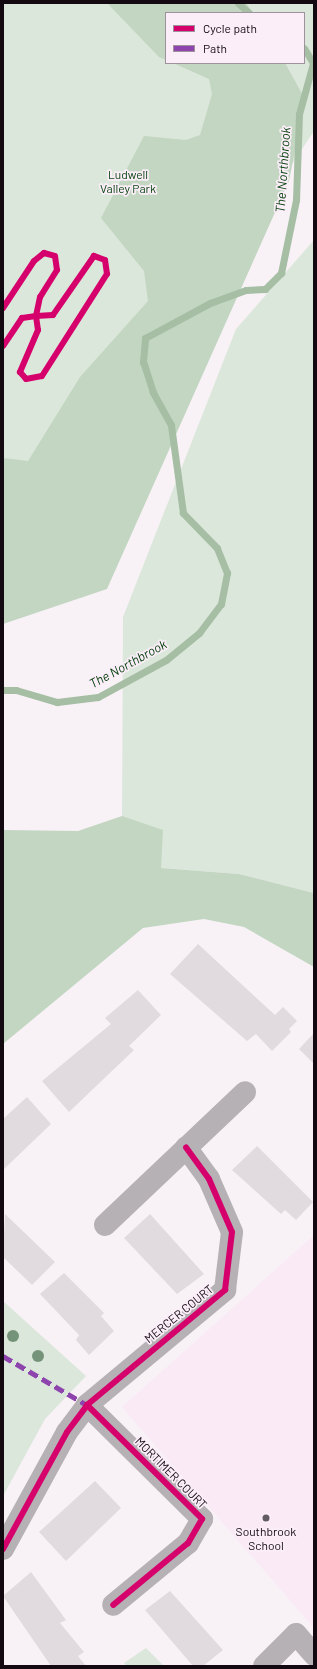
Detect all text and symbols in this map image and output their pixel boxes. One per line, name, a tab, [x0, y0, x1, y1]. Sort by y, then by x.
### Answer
legend	[165, 12, 305, 64]
text: Cycle path	[203, 21, 257, 35]
text: Path	[203, 41, 227, 55]
water label: The Northbrook	[272, 126, 294, 214]
park label: Ludwell Valley Park	[100, 168, 156, 196]
water label: The Northbrook	[87, 636, 169, 692]
street label: MERCER COURT	[142, 1282, 216, 1346]
street label: MORTIMER COURT	[132, 1434, 210, 1512]
marker: Southbrook School	[261, 1513, 271, 1523]
place label: Southbrook School	[236, 1525, 296, 1553]

